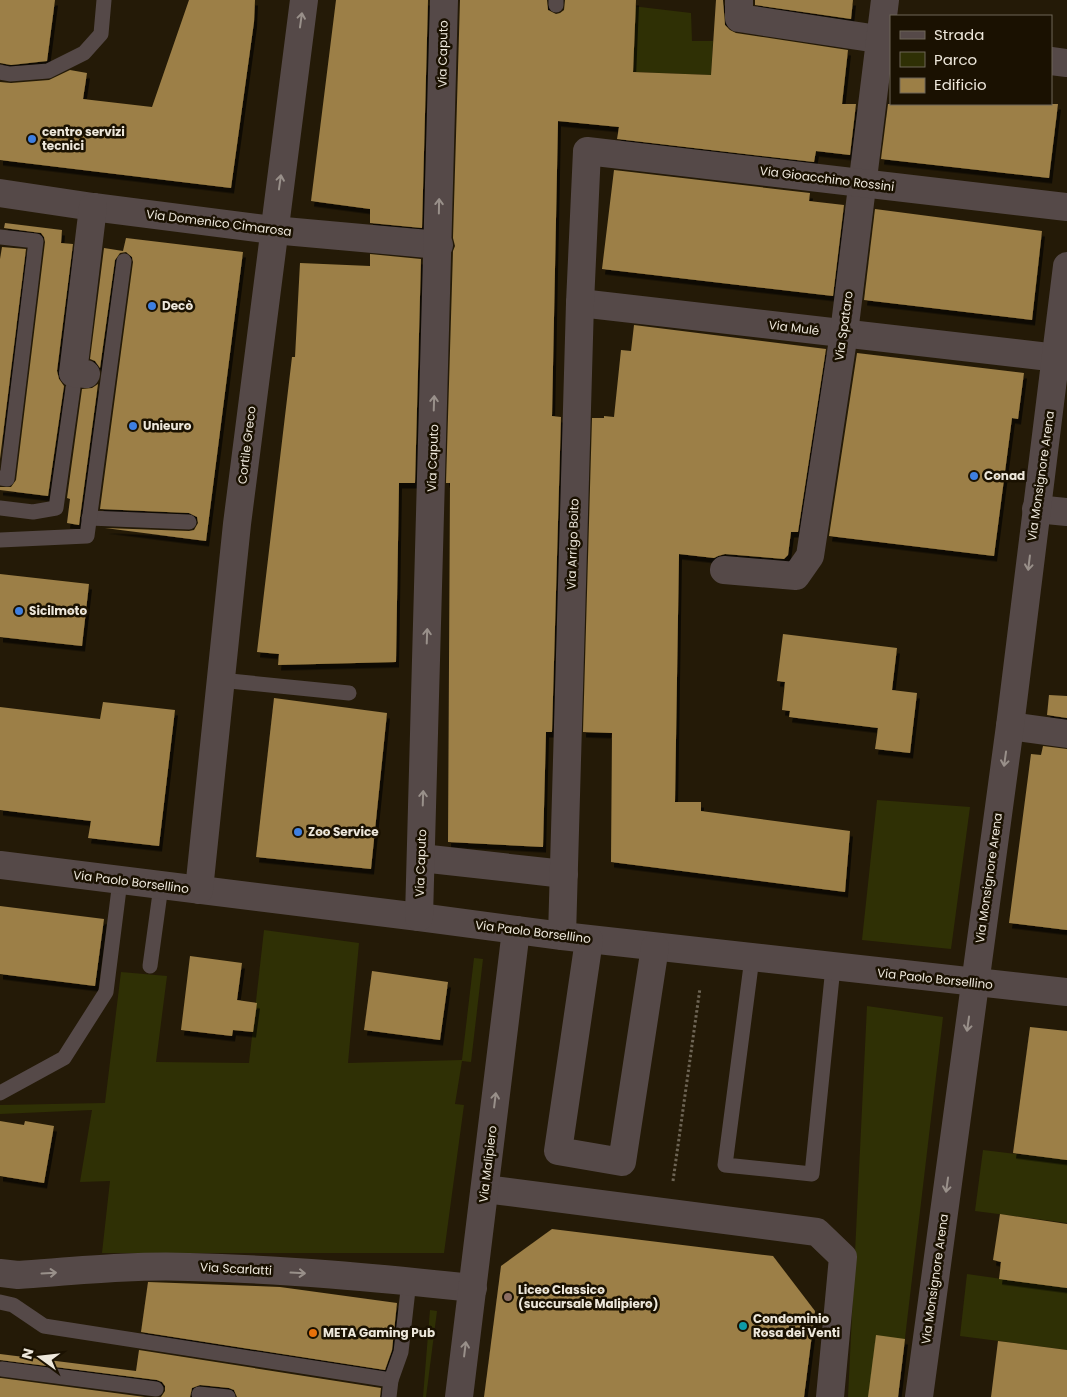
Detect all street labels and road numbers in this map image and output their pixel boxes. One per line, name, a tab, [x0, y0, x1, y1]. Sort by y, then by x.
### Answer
street label: Via Caputo	[433, 20, 452, 88]
street label: Via Gioacchino Rossini	[759, 162, 895, 195]
street label: Via Domenico Cimarosa	[145, 205, 293, 240]
street label: Via Spataro	[830, 290, 857, 362]
street label: Via Mulé	[768, 316, 820, 339]
street label: Cortile Greco	[233, 405, 260, 485]
street label: Via Monsignore Arena	[1023, 410, 1058, 542]
street label: Via Caputo	[423, 424, 442, 492]
street label: Via Arrigo Boito	[562, 498, 583, 590]
street label: Via Monsignore Arena	[971, 812, 1006, 944]
street label: Via Caputo	[411, 829, 430, 897]
street label: Via Paolo Borsellino	[72, 866, 190, 897]
street label: Via Paolo Borsellino	[474, 916, 592, 947]
street label: Via Paolo Borsellino	[876, 964, 994, 993]
street label: Via Malipiero	[474, 1124, 501, 1203]
street label: Via Monsignore Arena	[917, 1213, 952, 1345]
street label: Via Scarlatti	[200, 1258, 272, 1279]

